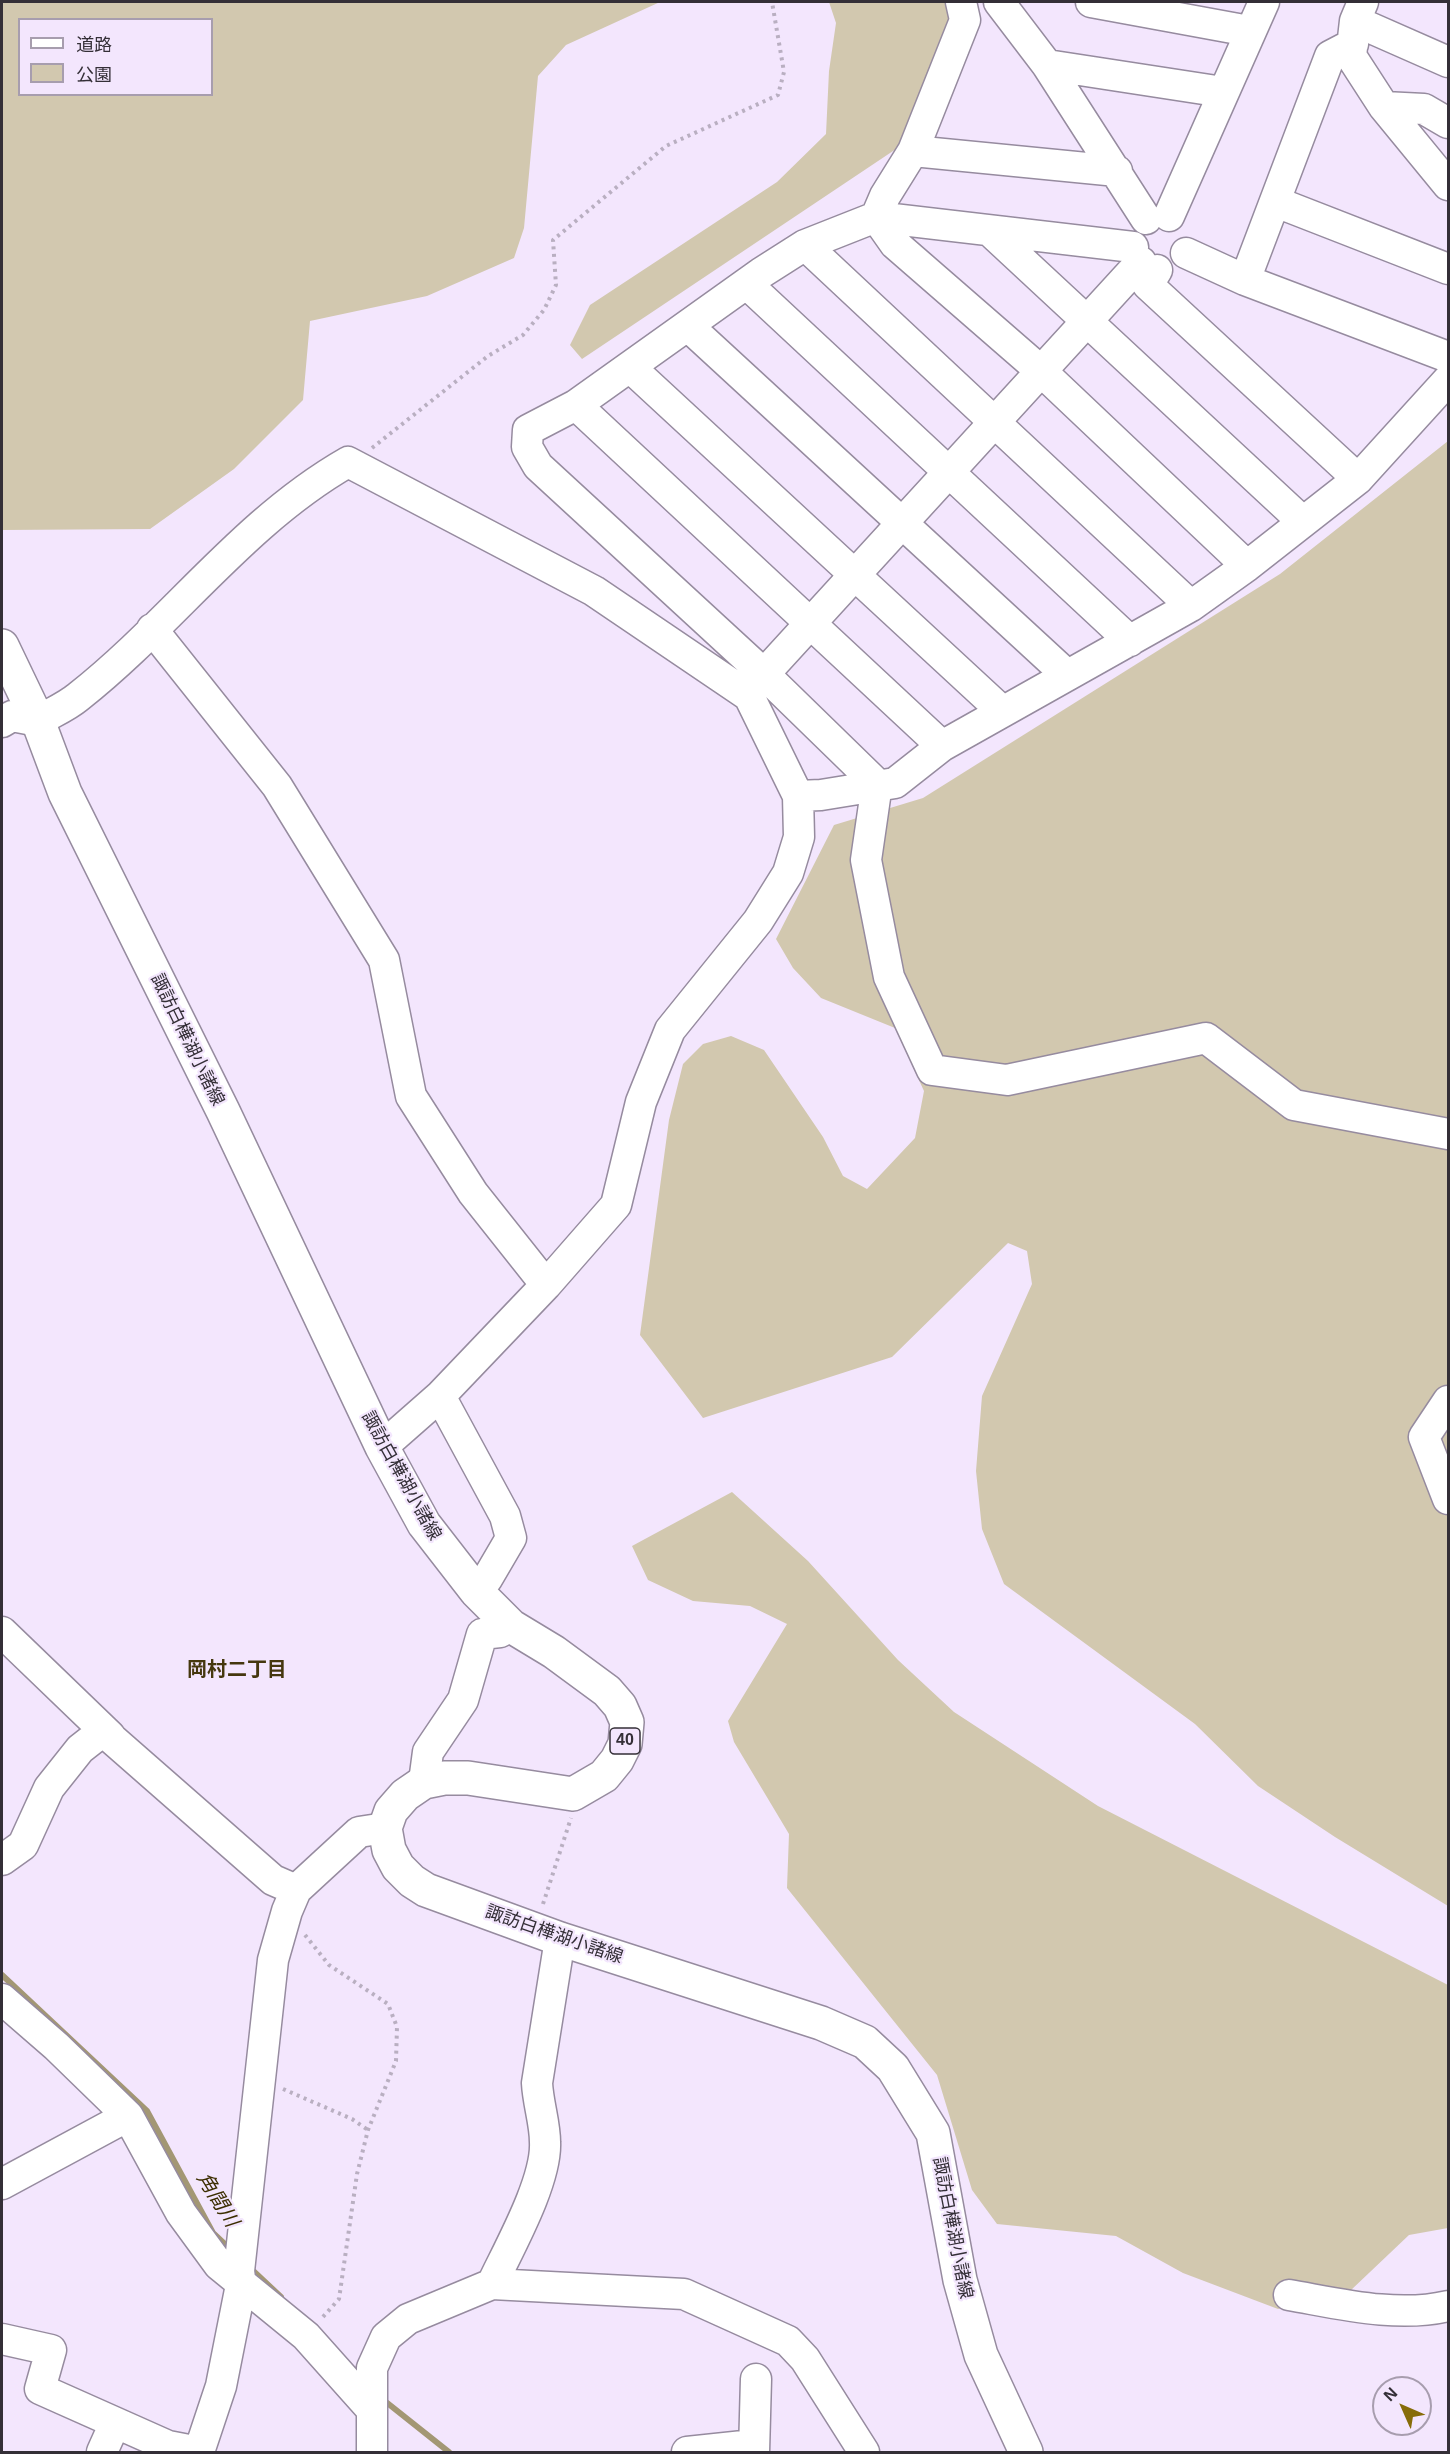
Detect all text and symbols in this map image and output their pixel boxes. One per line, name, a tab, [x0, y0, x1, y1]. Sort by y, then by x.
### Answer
legend	[18, 18, 213, 96]
text: 道路	[76, 35, 112, 55]
text: 公園	[76, 65, 112, 85]
street label: 諏訪白樺湖小諸線	[146, 971, 228, 1109]
street label: 諏訪白樺湖小諸線	[357, 1408, 445, 1544]
district label: 岡村二丁目	[187, 1658, 287, 1682]
road number: 40	[610, 1728, 640, 1754]
street label: 諏訪白樺湖小諸線	[482, 1901, 626, 1969]
street label: 諏訪白樺湖小諸線	[928, 2155, 976, 2301]
water label: 角間川	[191, 2168, 243, 2232]
north arrow	[1372, 2376, 1432, 2436]
text: N	[1380, 2384, 1400, 2404]

